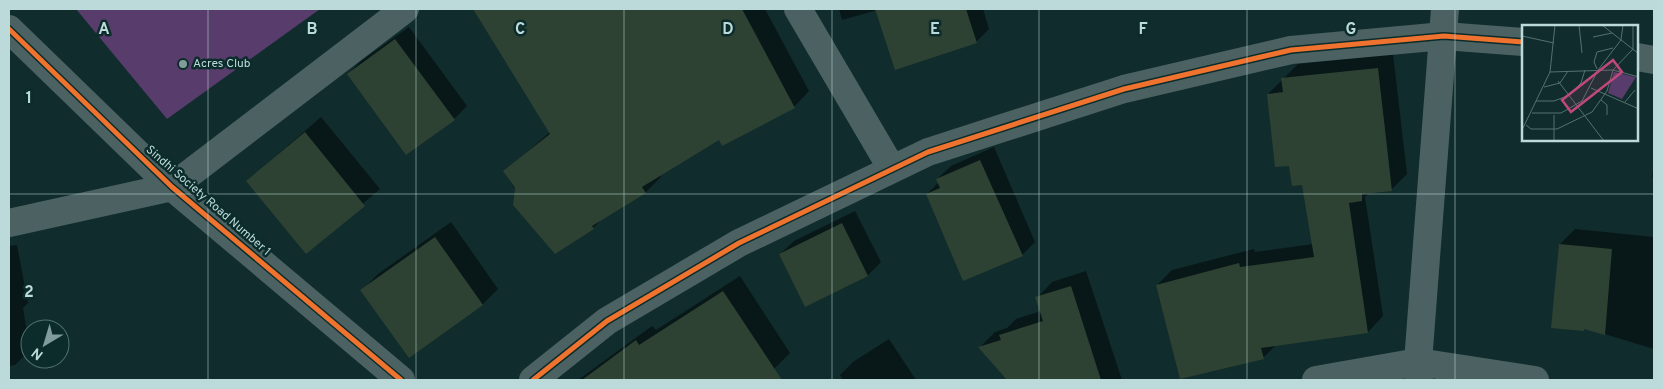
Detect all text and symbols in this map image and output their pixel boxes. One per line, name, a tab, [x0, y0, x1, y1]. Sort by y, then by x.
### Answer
text: A	[98, 20, 110, 40]
text: B	[306, 20, 318, 40]
text: C	[515, 20, 525, 40]
text: D	[722, 20, 734, 40]
text: E	[930, 20, 940, 40]
text: F	[1138, 20, 1148, 40]
text: G	[1346, 20, 1356, 40]
inset map	[1522, 25, 1638, 141]
place label: Acres Club	[193, 56, 251, 72]
marker: Acres Club	[177, 58, 189, 70]
text: 1	[26, 89, 32, 109]
street label: Sindhi Society Road Number 1	[142, 142, 274, 260]
text: 2	[24, 283, 34, 303]
north arrow	[20, 319, 70, 369]
text: N	[29, 343, 47, 363]

